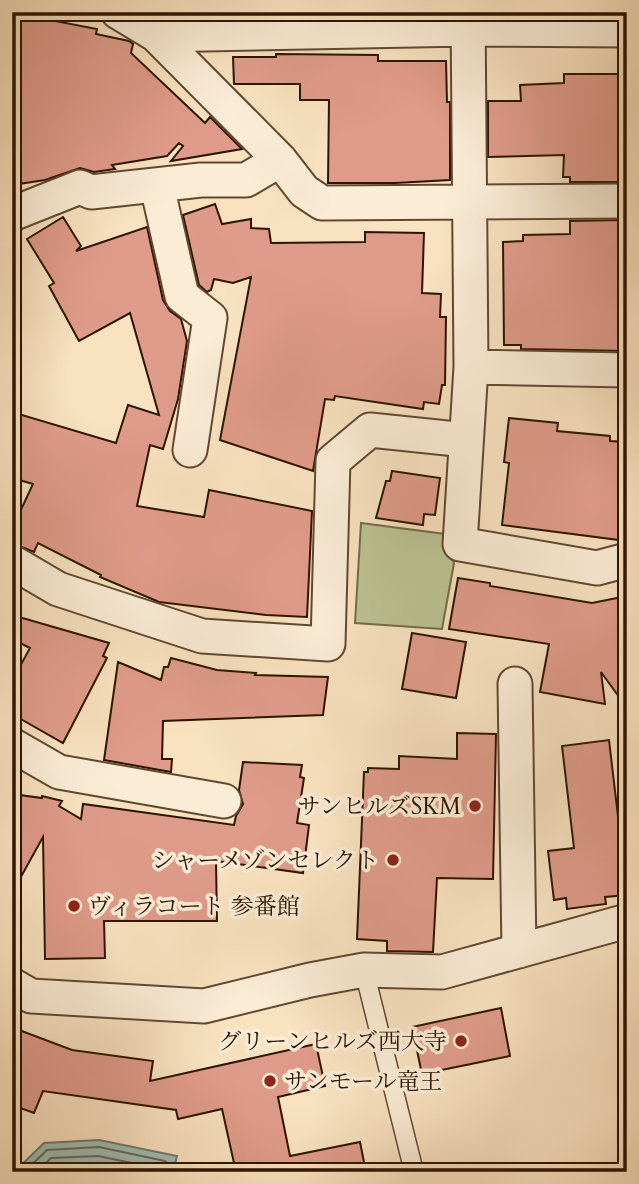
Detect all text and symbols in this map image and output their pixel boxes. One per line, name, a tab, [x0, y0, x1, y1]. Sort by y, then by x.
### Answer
place label: サンヒルズSKM	[298, 791, 461, 822]
marker: サンヒルズSKM	[467, 798, 483, 814]
place label: シャーメゾンセレクト	[152, 845, 379, 876]
marker: シャーメゾンセレクト	[385, 852, 401, 868]
place label: ヴィラコート 参番館	[88, 891, 300, 922]
marker: ヴィラコート 参番館	[66, 898, 82, 914]
place label: グリーンヒルズ西大寺	[218, 1026, 447, 1057]
marker: グリーンヒルズ西大寺	[453, 1033, 469, 1049]
place label: サンモール竜王	[284, 1066, 442, 1097]
marker: サンモール竜王	[262, 1073, 278, 1089]

